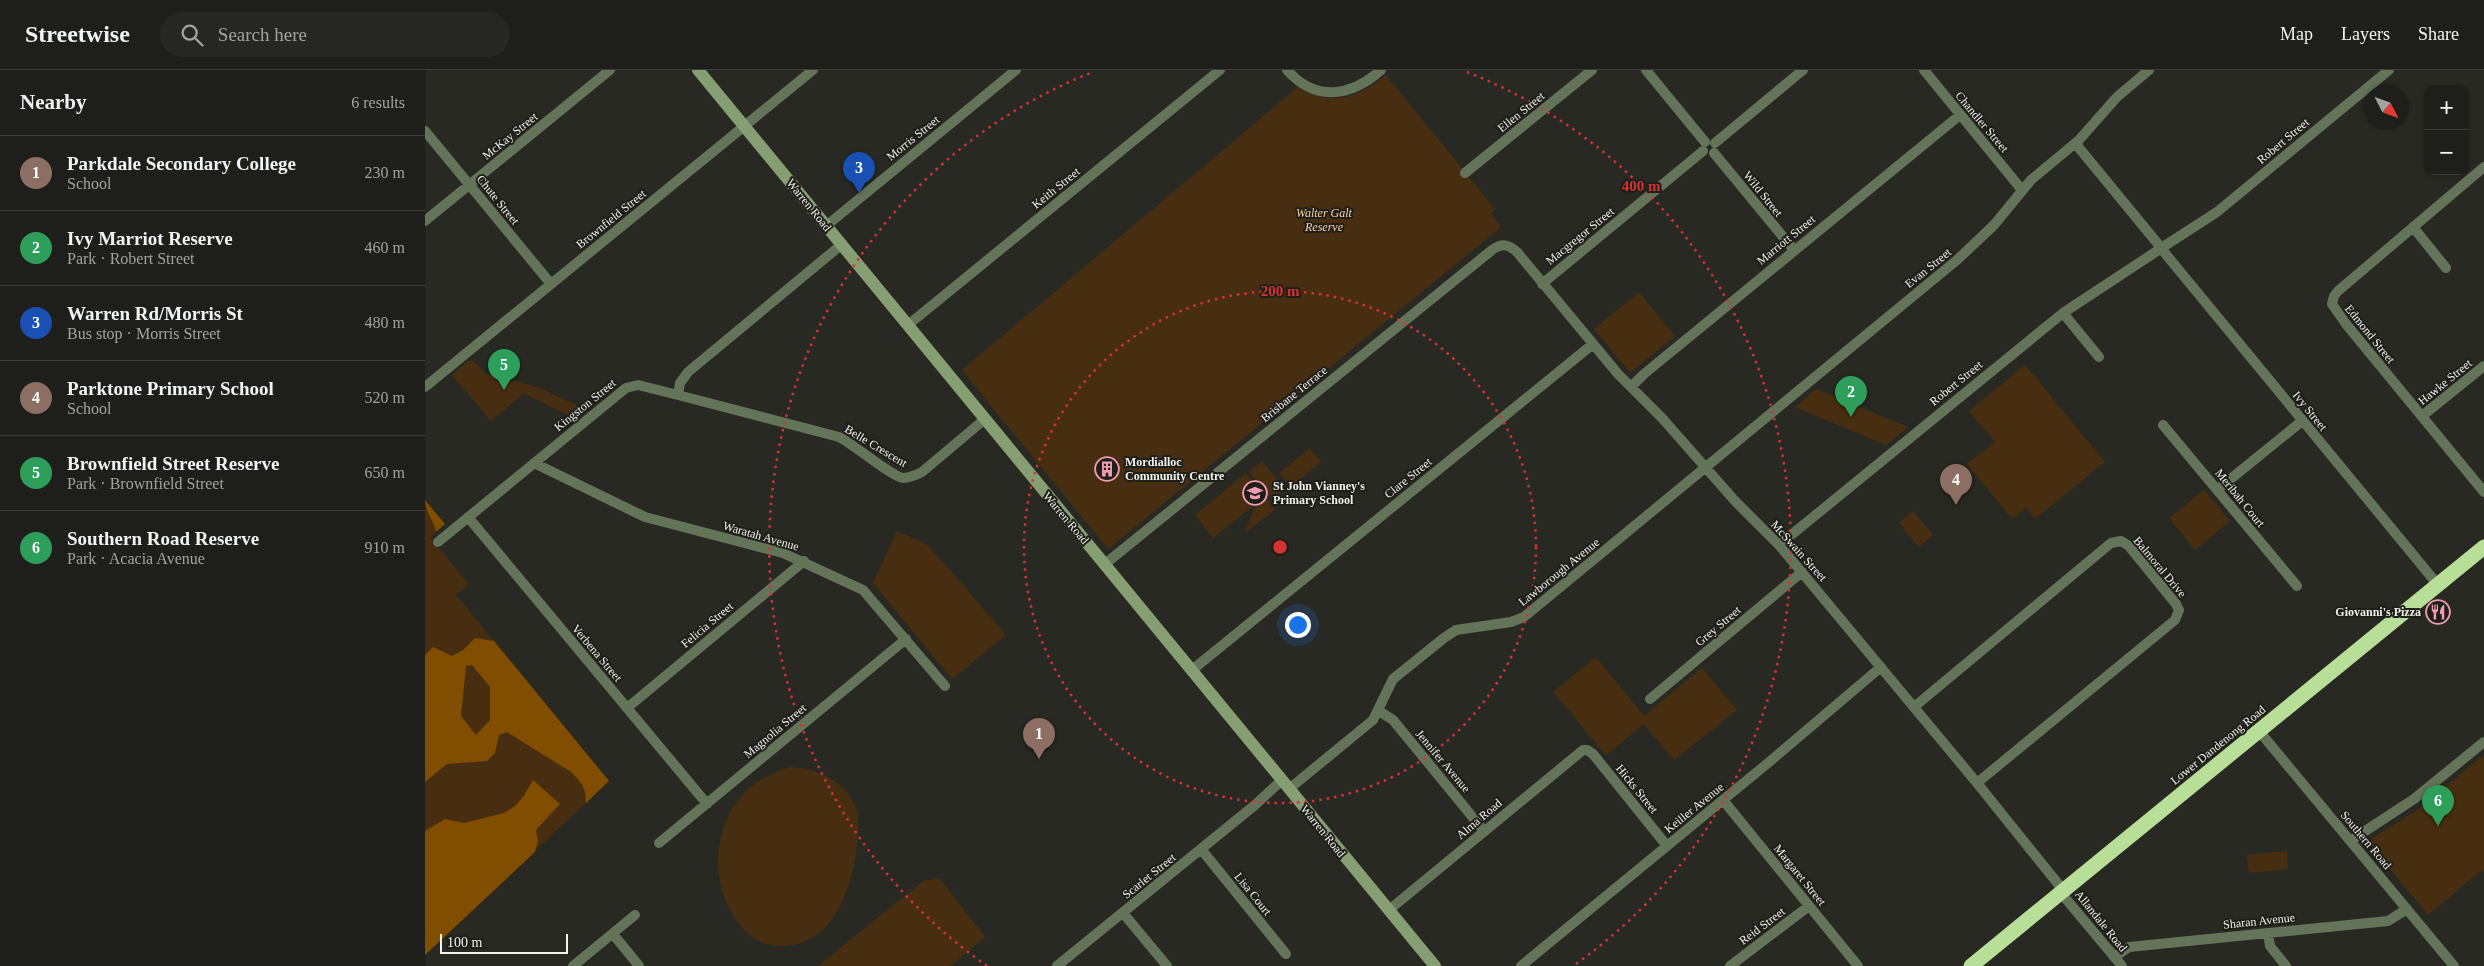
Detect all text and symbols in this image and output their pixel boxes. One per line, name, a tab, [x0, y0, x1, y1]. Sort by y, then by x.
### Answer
search box	[160, 12, 510, 57]
text: Streetwise	[25, 21, 130, 47]
icon: search	[178, 21, 206, 49]
text: Search here	[218, 24, 307, 45]
text: Map	[2280, 24, 2313, 44]
text: Layers	[2341, 24, 2390, 44]
text: Share	[2418, 24, 2459, 44]
north arrow	[2364, 85, 2409, 130]
map controls	[2424, 85, 2469, 175]
button: +	[2424, 85, 2469, 130]
street label: Ellen Street	[1495, 88, 1548, 135]
street label: Chandler Street	[1953, 89, 2012, 156]
text: Nearby	[20, 90, 87, 114]
text: 6 results	[351, 94, 405, 111]
street label: McKay Street	[480, 109, 541, 163]
street label: Morris Street	[884, 112, 943, 163]
street label: Robert Street	[2254, 115, 2312, 167]
button: −	[2424, 130, 2469, 175]
pin: 3	[843, 152, 875, 193]
text: Parkdale Secondary College	[67, 153, 296, 174]
text: 1	[32, 164, 40, 181]
text: 230 m	[365, 164, 405, 181]
street label: Keith Street	[1029, 164, 1083, 212]
street label: Wild Street	[1740, 168, 1786, 220]
street label: Chute Street	[474, 172, 523, 228]
text: School	[67, 175, 111, 192]
street label: Warren Road	[784, 176, 834, 234]
text: 400 m	[1622, 178, 1661, 194]
street label: Brownfield Street	[573, 186, 649, 251]
street label: Macgregor Street	[1543, 204, 1617, 268]
park label: Walter Galt Reserve	[1296, 206, 1353, 234]
street label: Marriott Street	[1754, 212, 1819, 268]
text: Ivy Marriot Reserve	[67, 228, 233, 249]
text: 2	[32, 239, 40, 256]
text: 460 m	[365, 239, 405, 256]
street label: Evan Street	[1902, 245, 1955, 291]
text: Park · Robert Street	[67, 250, 195, 267]
text: 200 m	[1261, 283, 1300, 299]
street label: Edmond Street	[2342, 302, 2398, 367]
text: Warren Rd/Morris St	[67, 303, 243, 324]
text: 3	[32, 314, 40, 331]
text: 480 m	[365, 314, 405, 331]
text: Bus stop · Morris Street	[67, 325, 221, 342]
pin: 5	[488, 349, 520, 390]
street label: Hawke Street	[2415, 356, 2475, 408]
street label: Robert Street	[1927, 357, 1986, 408]
street label: Brisbane Terrace	[1258, 363, 1330, 425]
street label: Kingston Street	[551, 376, 619, 434]
pin: 2	[1835, 376, 1867, 417]
text: Parktone Primary School	[67, 378, 274, 399]
street label: Ivy Street	[2290, 388, 2331, 434]
text: 4	[32, 389, 40, 406]
text: 520 m	[365, 389, 405, 406]
text: School	[67, 400, 111, 417]
street label: Belle Crescent	[842, 422, 910, 470]
text: Brownfield Street Reserve	[67, 453, 279, 474]
street label: Clare Street	[1381, 454, 1435, 501]
place label: Mordialloc Community Centre	[1125, 455, 1225, 483]
building icon: Mordialloc Community Centre	[1094, 456, 1120, 482]
text: 5	[32, 464, 40, 481]
text: 650 m	[365, 464, 405, 481]
pin: 4	[1940, 464, 1972, 505]
street label: Meribah Court	[2212, 466, 2268, 531]
text: Park · Brownfield Street	[67, 475, 224, 492]
place label: St John Vianney's Primary School	[1273, 479, 1365, 507]
school or university icon: St John Vianney's Primary School	[1242, 480, 1268, 506]
street label: Warren Road	[1040, 489, 1092, 547]
street label: Waratah Avenue	[721, 518, 801, 554]
street label: McSwain Street	[1768, 518, 1830, 585]
text: Southern Road Reserve	[67, 528, 259, 549]
street label: Balmoral Drive	[2131, 534, 2189, 600]
street label: Lawborough Avenue	[1516, 535, 1602, 609]
centre of rings	[1271, 538, 1289, 556]
text: 6	[32, 539, 40, 556]
text: 910 m	[365, 539, 405, 556]
text: Park · Acacia Avenue	[67, 550, 205, 567]
street label: Felicia Street	[678, 599, 736, 651]
restaurant icon: Giovanni's Pizza	[2425, 599, 2451, 625]
street label: Grey Street	[1692, 603, 1744, 649]
place label: Giovanni's Pizza	[2335, 605, 2421, 619]
your location	[1285, 612, 1311, 638]
street label: Verbena Street	[569, 622, 625, 685]
street label: Magnolia Street	[741, 700, 809, 761]
street label: Lower Dandenong Road	[2168, 702, 2268, 788]
pin: 1	[1023, 718, 1055, 759]
street label: Jennifer Avenue	[1413, 727, 1473, 795]
street label: Hicks Street	[1613, 762, 1661, 817]
street label: Keiller Avenue	[1662, 780, 1726, 836]
pin: 6	[2422, 785, 2454, 826]
street label: Alma Road	[1453, 796, 1505, 842]
street label: Warren Road	[1298, 802, 1348, 860]
street label: Southern Road	[2338, 808, 2394, 872]
street label: Margaret Street	[1771, 842, 1829, 909]
street label: Scarlet Street	[1120, 850, 1179, 902]
street label: Lisa Court	[1232, 870, 1275, 919]
street label: Allandale Road	[2072, 887, 2130, 955]
street label: Reid Street	[1736, 904, 1788, 948]
street label: Sharan Avenue	[2222, 910, 2296, 932]
scale bar	[440, 931, 567, 954]
text: 100 m	[447, 935, 482, 950]

